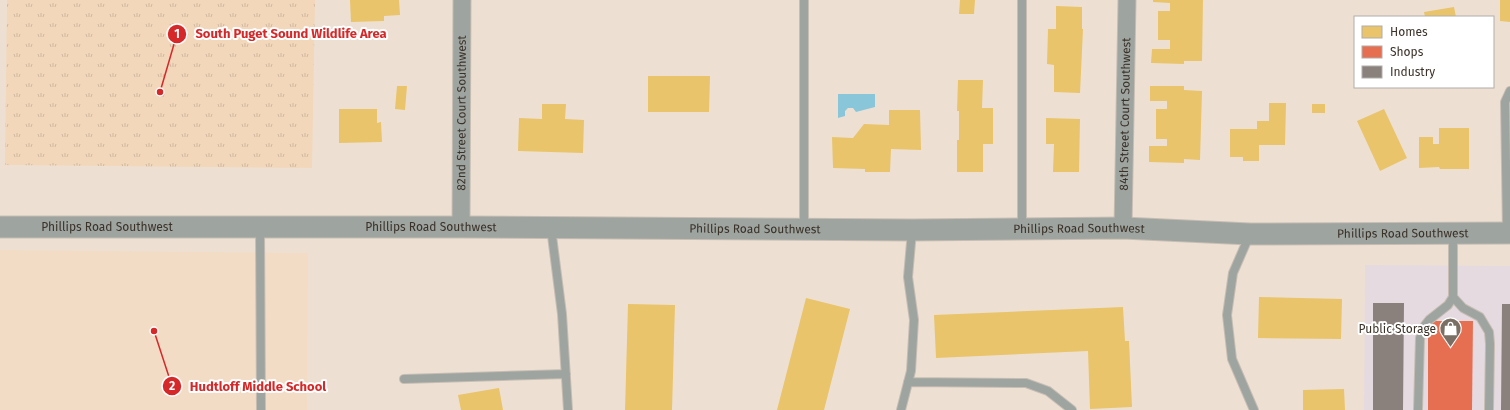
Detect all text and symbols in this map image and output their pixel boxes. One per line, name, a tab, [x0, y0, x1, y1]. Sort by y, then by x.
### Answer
legend	[1354, 16, 1494, 88]
callout: South Puget Sound Wildlife Area	[167, 21, 394, 46]
text: Homes	[1390, 25, 1428, 39]
text: South Puget Sound Wildlife Area	[195, 26, 387, 41]
text: 1	[174, 27, 180, 41]
street label: 82nd Street Court Southwest	[454, 35, 469, 191]
street label: 84th Street Court Southwest	[1117, 37, 1133, 191]
text: Shops	[1390, 45, 1424, 59]
text: Industry	[1390, 65, 1435, 79]
street label: Phillips Road Southwest	[41, 220, 173, 234]
street label: Phillips Road Southwest	[365, 220, 497, 234]
street label: Phillips Road Southwest	[1013, 221, 1146, 236]
street label: Phillips Road Southwest	[689, 222, 821, 236]
street label: Phillips Road Southwest	[1337, 226, 1469, 241]
shop icon: Public Storage	[1438, 316, 1464, 349]
place label: Public Storage	[1359, 322, 1436, 336]
callout: Hudtloff Middle School	[162, 374, 334, 399]
text: 2	[169, 379, 175, 393]
text: Hudtloff Middle School	[190, 379, 326, 394]

